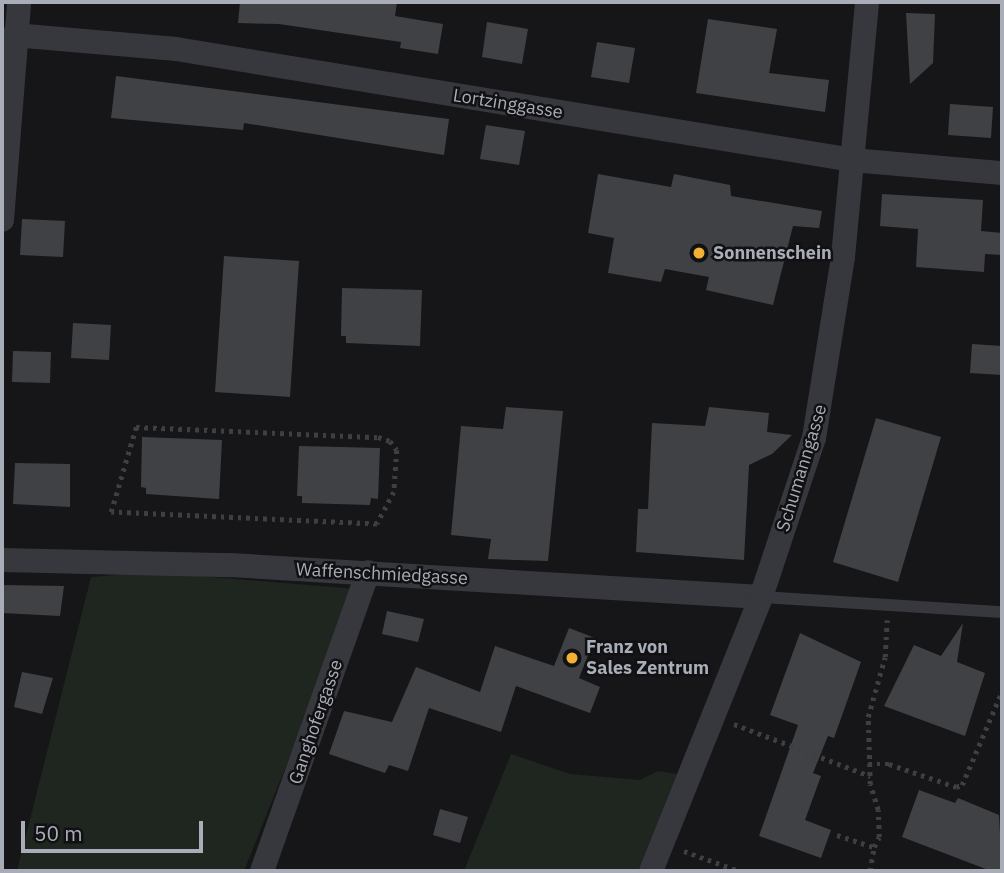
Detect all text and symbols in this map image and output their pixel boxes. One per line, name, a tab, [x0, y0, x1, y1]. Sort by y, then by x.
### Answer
street label: Lortzinggasse	[452, 85, 564, 123]
place label: Sonnenschein	[713, 242, 832, 264]
marker: Sonnenschein	[691, 245, 707, 261]
street label: Schumanngasse	[772, 402, 832, 534]
street label: Waffenschmiedgasse	[295, 559, 469, 589]
place label: Franz von Sales Zentrum	[586, 637, 709, 680]
marker: Franz von Sales Zentrum	[564, 650, 580, 666]
street label: Ganghofergasse	[285, 657, 347, 787]
scale bar	[24, 806, 206, 850]
text: 50 m	[34, 819, 83, 847]

